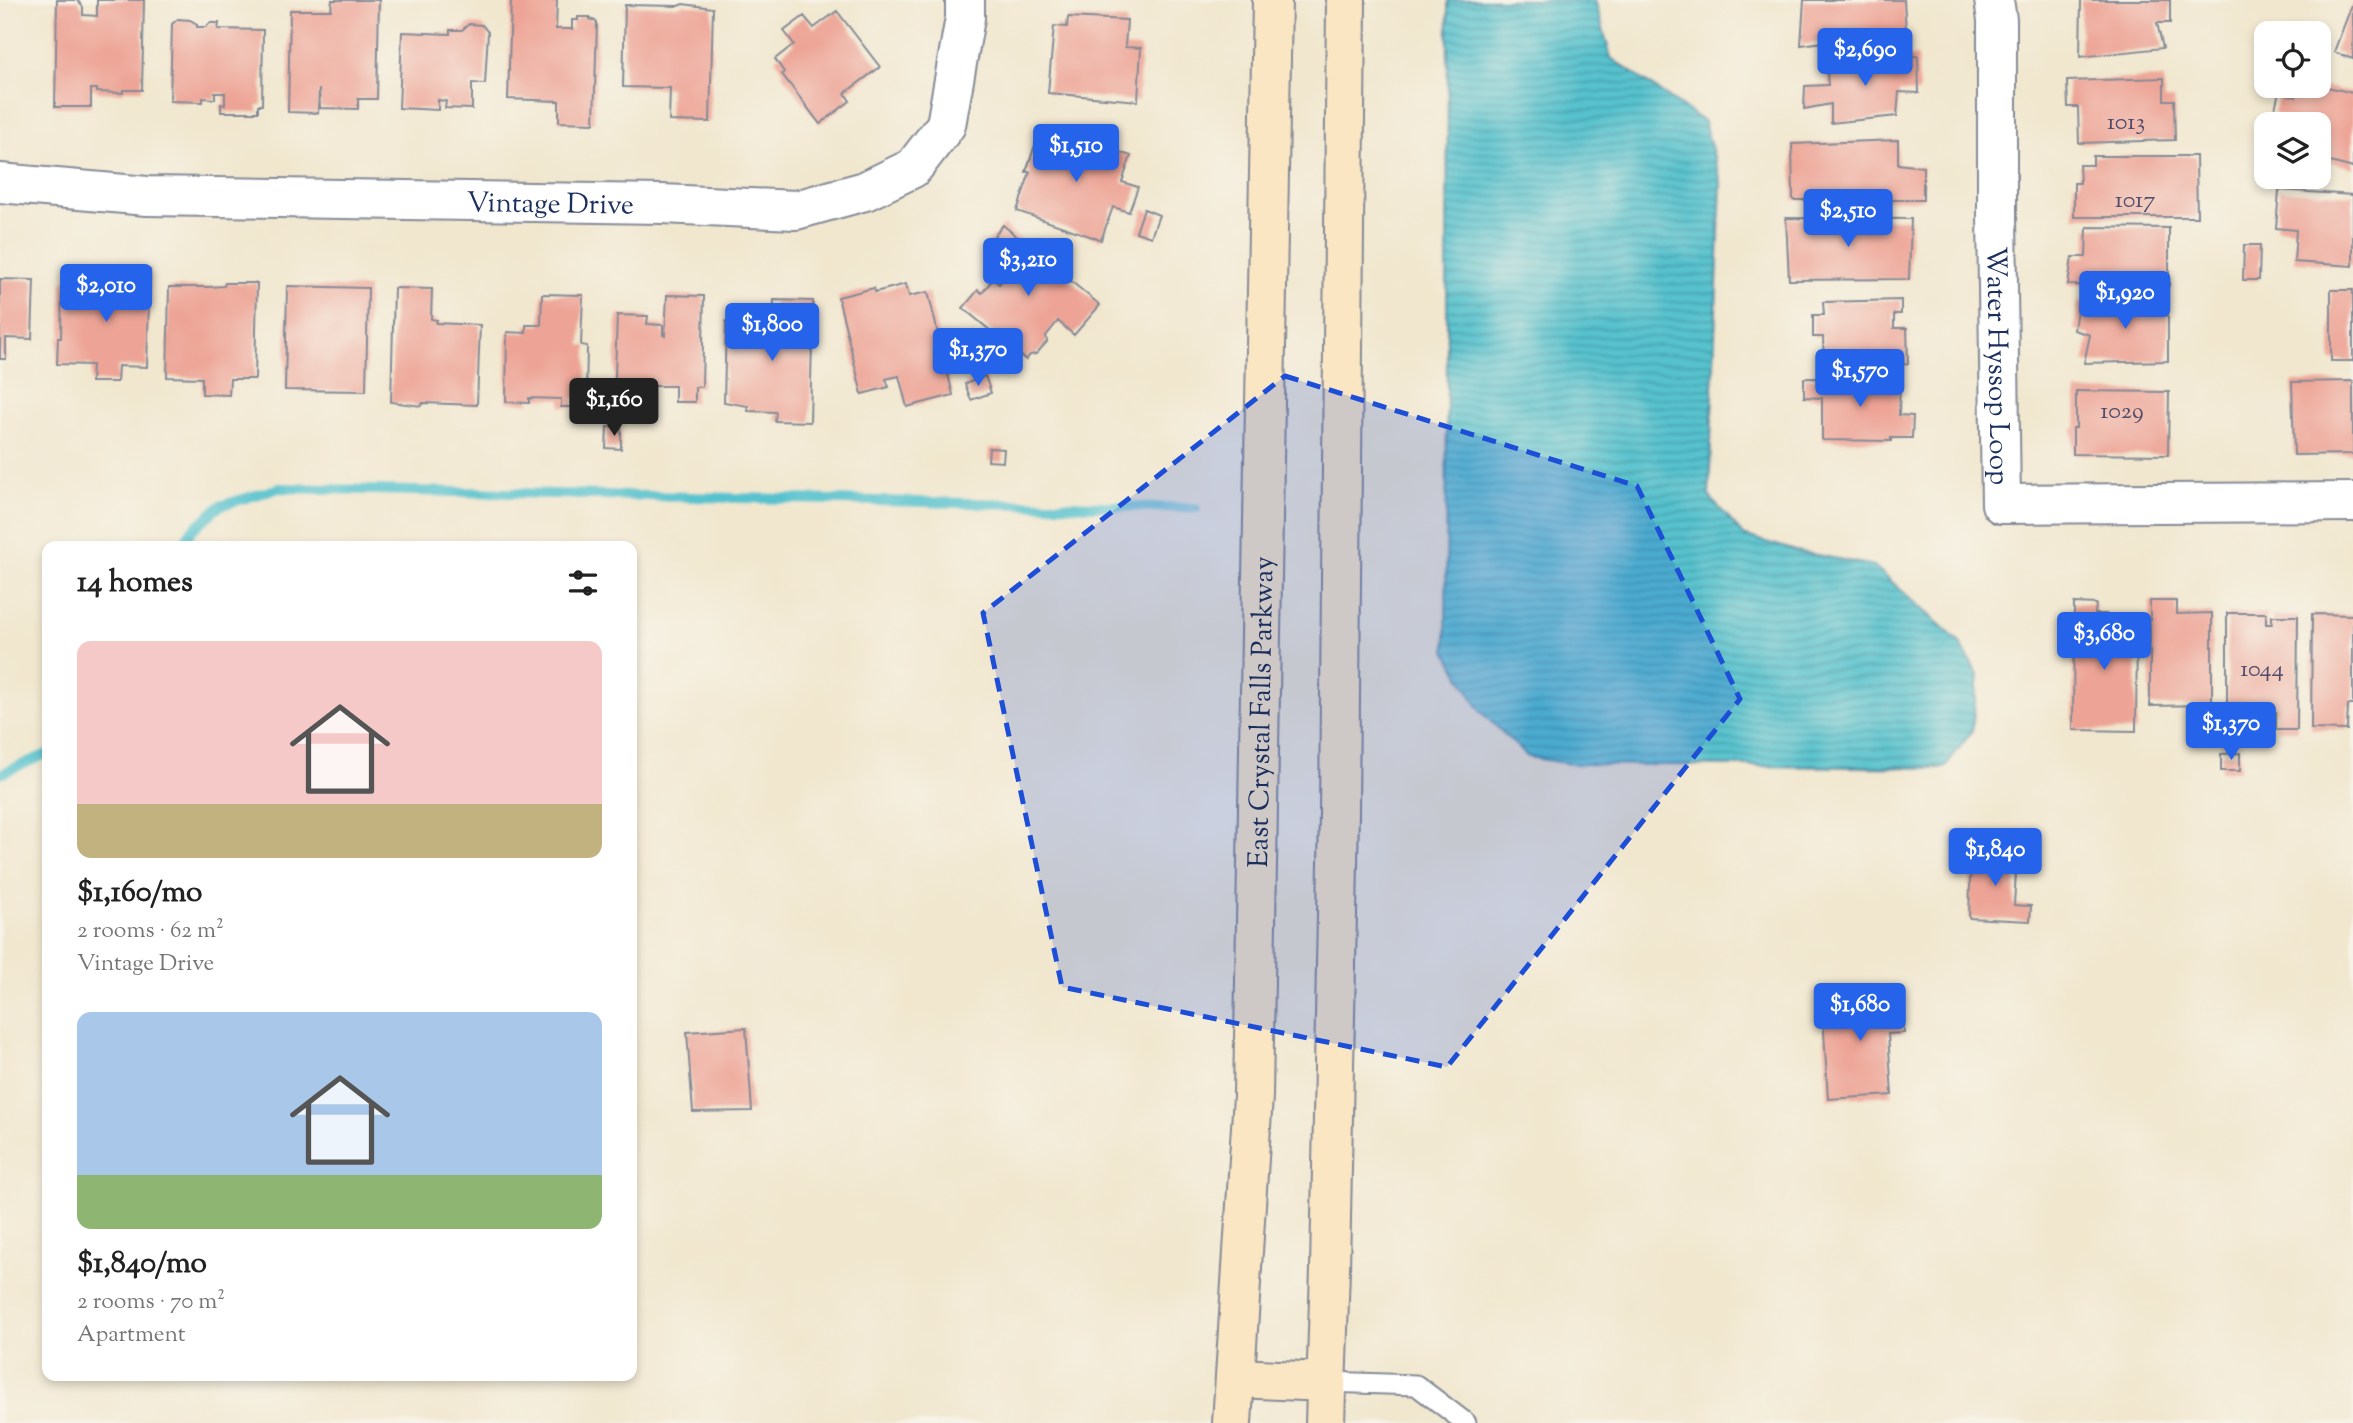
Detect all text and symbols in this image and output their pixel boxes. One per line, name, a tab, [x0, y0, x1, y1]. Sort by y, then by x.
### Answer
map controls	[2254, 21, 2331, 189]
button: locate	[2254, 21, 2331, 98]
pin: $2,690	[1808, 28, 1922, 88]
text: $2,690	[1833, 34, 1897, 67]
house number: 1013	[2107, 106, 2145, 140]
button: layers	[2254, 112, 2331, 189]
pin: $1,510	[1019, 124, 1133, 184]
text: $1,510	[1049, 130, 1103, 163]
street label: Vintage Drive	[466, 184, 634, 227]
house number: 1017	[2115, 184, 2155, 218]
pin: $2,510	[1791, 190, 1905, 249]
text: $2,510	[1820, 195, 1876, 228]
pin: $3,210	[971, 238, 1085, 298]
text: $3,210	[999, 244, 1057, 277]
street label: Water Hyssop Loop	[1974, 246, 2018, 485]
pin: $2,010	[49, 264, 163, 324]
text: $2,010	[76, 270, 136, 303]
pin: $1,920	[2068, 272, 2182, 331]
text: $1,920	[2095, 277, 2155, 310]
pin: $1,800	[715, 304, 829, 363]
text: $1,800	[741, 309, 803, 342]
pin: $1,370	[921, 328, 1035, 388]
text: $1,370	[949, 334, 1007, 367]
pin: $1,570	[1803, 350, 1917, 409]
text: $1,570	[1831, 355, 1889, 388]
pin: $1,160	[557, 378, 671, 438]
text: $1,160	[585, 384, 643, 417]
house number: 1029	[2100, 395, 2144, 429]
street label: East Crystal Falls Parkway	[1240, 556, 1285, 868]
text: 14 homes	[77, 562, 193, 605]
icon: filters	[564, 564, 602, 602]
pin: $3,680	[2047, 612, 2161, 672]
text: $3,680	[2073, 618, 2135, 651]
house number: 1044	[2240, 653, 2284, 687]
icon: home	[277, 686, 403, 812]
pin: $1,370	[2174, 702, 2288, 762]
text: $1,370	[2202, 708, 2260, 741]
pin: $1,840	[1938, 828, 2052, 888]
text: $1,840	[1965, 834, 2025, 867]
text: $1,160/mo	[77, 872, 202, 915]
text: 2 rooms · 62 m²	[77, 915, 224, 948]
text: Vintage Drive	[77, 948, 214, 981]
pin: $1,680	[1803, 984, 1917, 1043]
text: $1,680	[1830, 989, 1890, 1022]
icon: home	[277, 1057, 403, 1183]
text: $1,840/mo	[77, 1243, 207, 1286]
text: 2 rooms · 70 m²	[77, 1286, 225, 1319]
text: Apartment	[77, 1319, 186, 1352]

